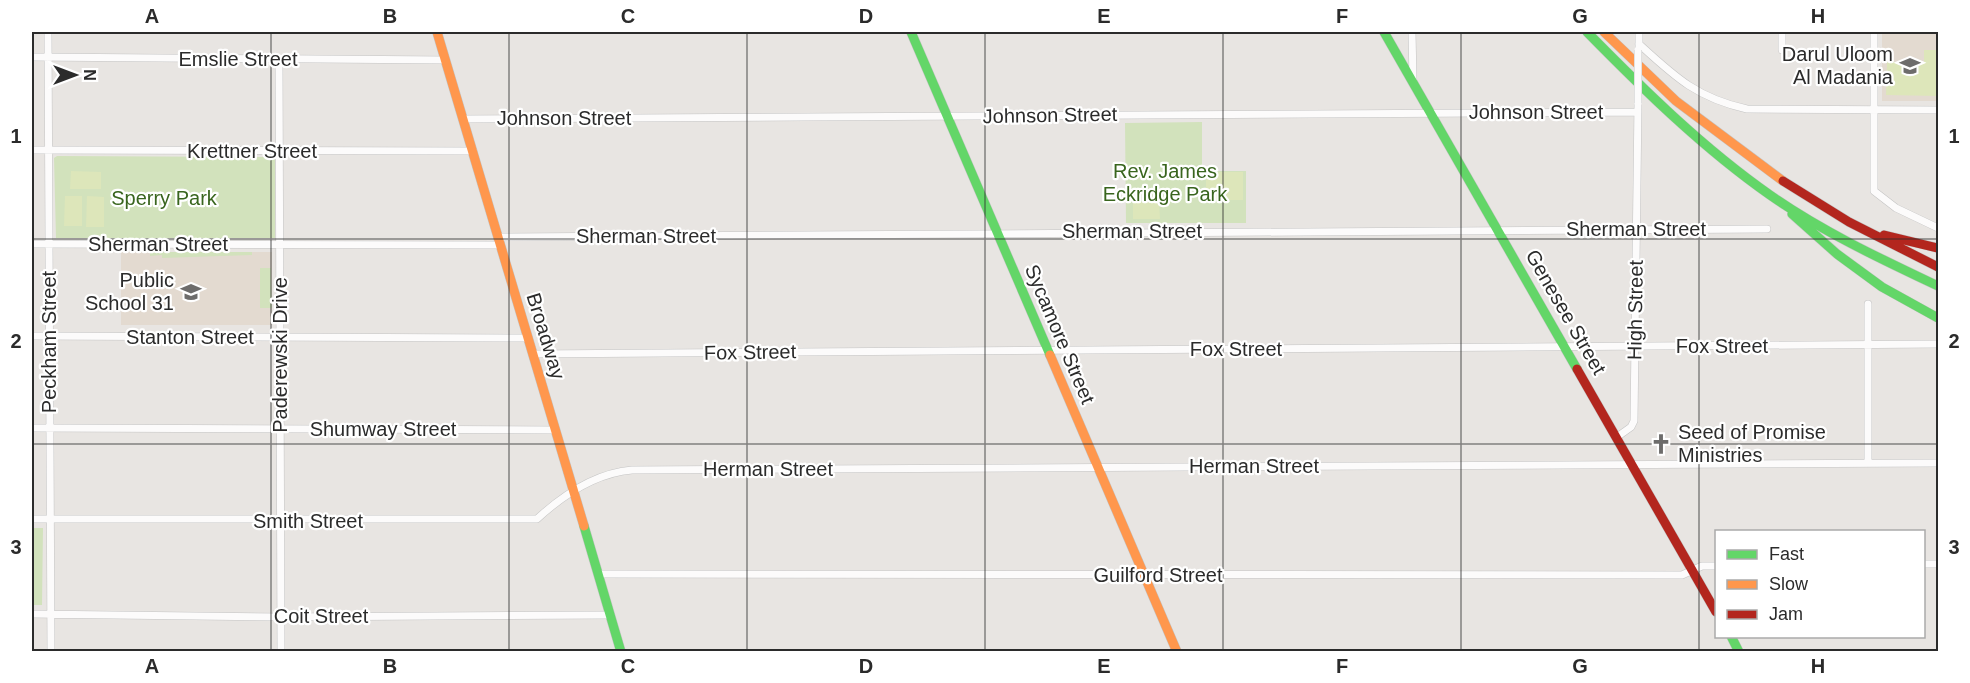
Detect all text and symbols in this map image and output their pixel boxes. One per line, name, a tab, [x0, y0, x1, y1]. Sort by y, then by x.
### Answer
text: A	[145, 5, 159, 27]
text: B	[383, 5, 397, 27]
text: C	[621, 5, 635, 27]
text: D	[859, 5, 873, 27]
text: E	[1097, 5, 1111, 27]
text: F	[1336, 5, 1348, 27]
text: G	[1572, 5, 1588, 27]
text: H	[1811, 5, 1825, 27]
place label: Darul Uloom Al Madania	[1782, 43, 1894, 88]
north arrow	[45, 45, 105, 105]
street label: Emslie Street	[179, 48, 298, 70]
school or university icon: Darul Uloom Al Madania	[1898, 54, 1922, 78]
text: N	[81, 69, 98, 81]
street label: Johnson Street	[1469, 101, 1604, 123]
street label: Johnson Street	[983, 103, 1118, 127]
street label: Johnson Street	[497, 107, 632, 129]
text: 1	[10, 125, 22, 147]
text: 1	[1948, 125, 1960, 147]
street label: Krettner Street	[187, 140, 317, 162]
park label: Rev. James Eckridge Park	[1103, 160, 1228, 205]
park label: Sperry Park	[111, 187, 218, 209]
street label: Sherman Street	[1566, 218, 1706, 240]
street label: Sherman Street	[1062, 220, 1202, 242]
street label: Sherman Street	[576, 225, 716, 247]
street label: Sherman Street	[88, 233, 228, 255]
street label: Genesee Street	[1521, 246, 1611, 379]
street label: High Street	[1623, 259, 1647, 360]
street label: Sycamore Street	[1021, 261, 1099, 407]
place label: Public School 31	[85, 269, 174, 314]
street label: Peckham Street	[38, 270, 60, 413]
street label: Paderewski Drive	[269, 277, 291, 433]
school or university icon: Public School 31	[179, 280, 203, 304]
street label: Broadway	[522, 290, 570, 382]
street label: Stanton Street	[126, 326, 254, 348]
text: 2	[10, 330, 22, 352]
text: 2	[1948, 330, 1960, 352]
street label: Fox Street	[1676, 335, 1769, 357]
street label: Fox Street	[1190, 338, 1283, 360]
street label: Fox Street	[704, 340, 797, 364]
street label: Shumway Street	[310, 418, 457, 440]
place label: Seed of Promise Ministries	[1678, 421, 1826, 466]
church icon: Seed of Promise Ministries	[1649, 432, 1673, 456]
street label: Herman Street	[1189, 455, 1319, 477]
street label: Herman Street	[703, 458, 833, 480]
street label: Smith Street	[253, 510, 363, 532]
legend	[1715, 530, 1925, 638]
text: 3	[10, 536, 22, 558]
text: 3	[1948, 536, 1960, 558]
text: Fast	[1769, 544, 1804, 564]
street label: Guilford Street	[1094, 564, 1223, 586]
text: Slow	[1769, 574, 1809, 594]
text: Jam	[1769, 604, 1803, 624]
street label: Coit Street	[274, 605, 369, 627]
text: A	[145, 655, 159, 677]
text: B	[383, 655, 397, 677]
text: C	[621, 655, 635, 677]
text: D	[859, 655, 873, 677]
text: E	[1097, 655, 1111, 677]
text: F	[1336, 655, 1348, 677]
text: G	[1572, 655, 1588, 677]
text: H	[1811, 655, 1825, 677]

